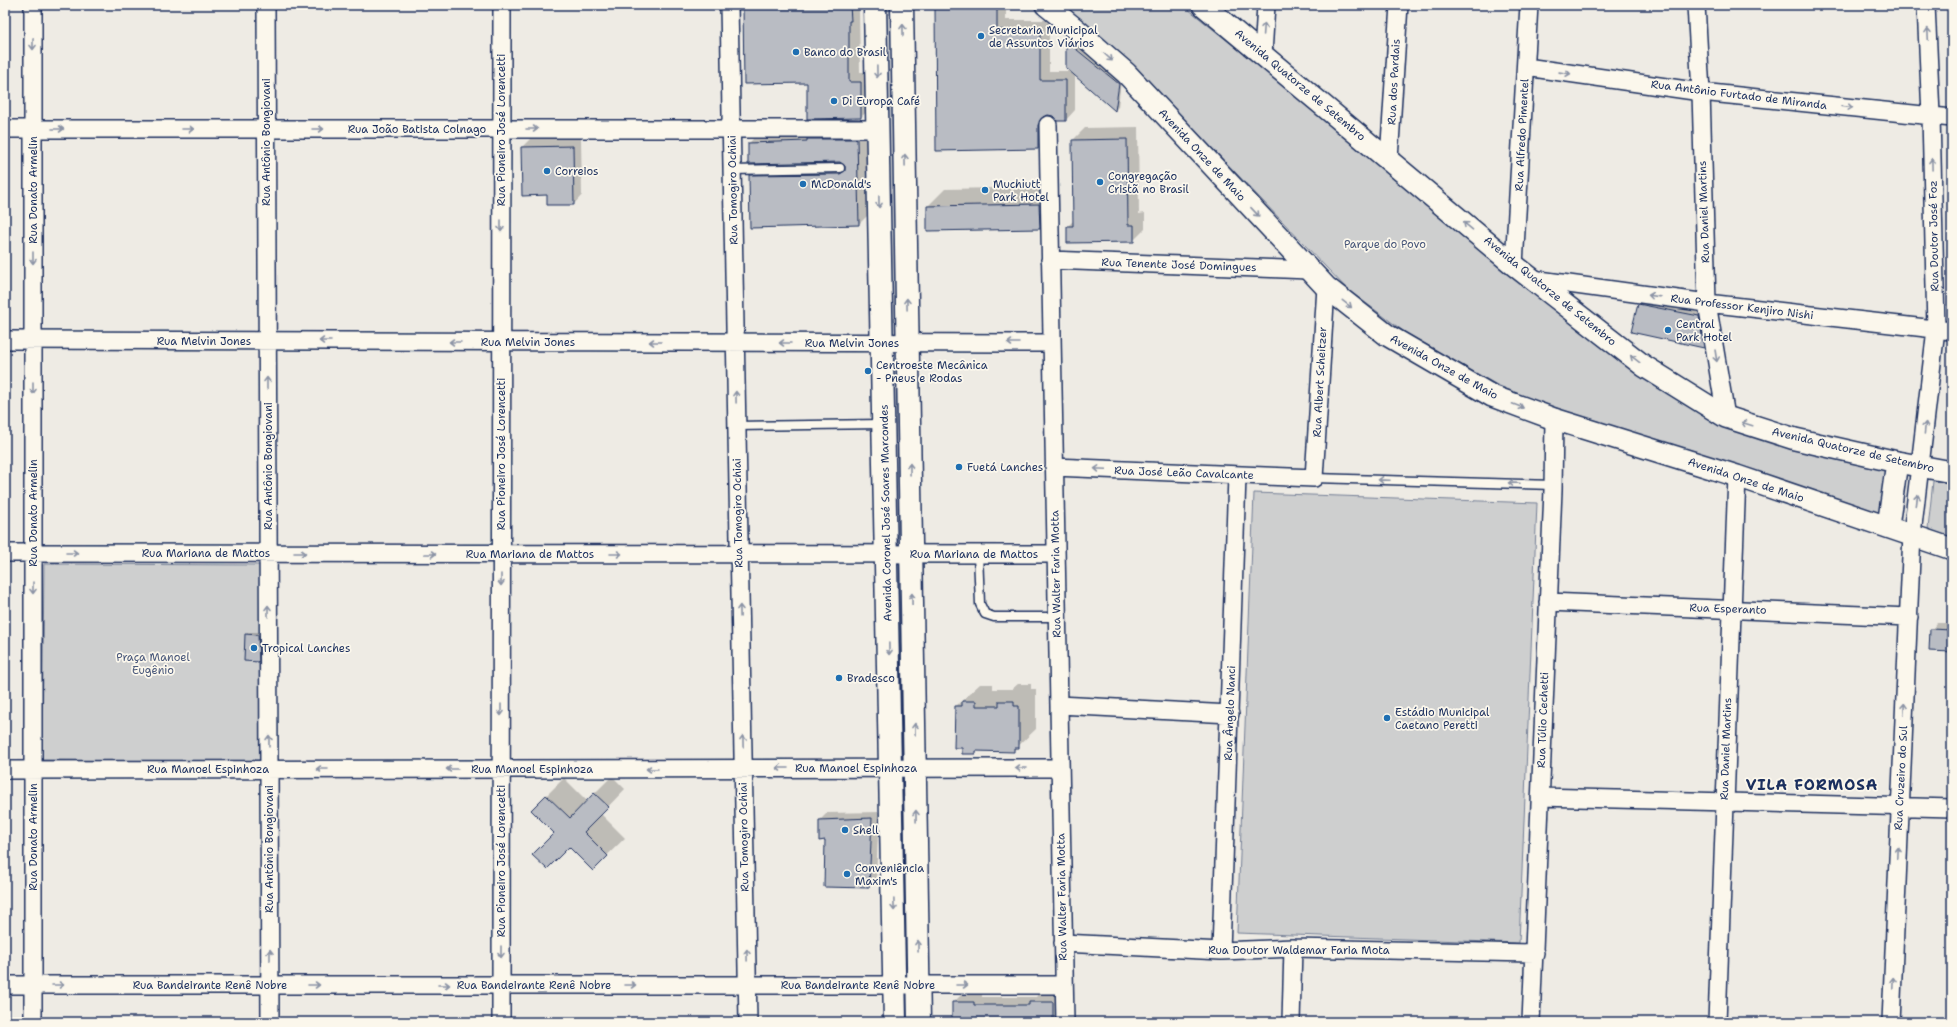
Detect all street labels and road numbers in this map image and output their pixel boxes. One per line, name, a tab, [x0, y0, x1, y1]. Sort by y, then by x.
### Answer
street label: Avenida Quatorze de Setembro	[1231, 26, 1369, 144]
street label: Rua dos Pardais	[1384, 39, 1404, 125]
street label: Rua Pioneiro José Lorencetti	[494, 54, 509, 206]
street label: Rua Antônio Furtado de Miranda	[1650, 77, 1828, 113]
street label: Rua Antônio Bongiovani	[259, 78, 274, 206]
street label: Rua Alfredo Pimentel	[1512, 78, 1532, 192]
street label: Avenida Onze de Maio	[1155, 105, 1249, 205]
street label: Rua João Batista Colnago	[348, 122, 487, 137]
street label: Rua Tomogiro Ochiai	[725, 135, 741, 245]
street label: Rua Donato Armelin	[26, 136, 41, 244]
street label: Rua Daniel Martins	[1695, 160, 1713, 264]
street label: Rua Doutor José Foz	[1926, 180, 1942, 292]
street label: Avenida Quatorze de Setembro	[1481, 233, 1620, 349]
street label: Rua Tenente José Domingues	[1101, 255, 1257, 275]
street label: Rua Professor Kenjiro Nishi	[1670, 291, 1814, 323]
street label: Rua Albert Scheitzer	[1310, 326, 1330, 438]
street label: Avenida Onze de Maio	[1387, 331, 1501, 403]
street label: Rua Melvin Jones	[157, 334, 251, 349]
street label: Rua Melvin Jones	[481, 335, 575, 350]
street label: Rua Melvin Jones	[805, 336, 899, 351]
street label: Rua Pioneiro José Lorencetti	[494, 378, 509, 530]
street label: Rua Antônio Bongiovani	[261, 402, 276, 530]
street label: Avenida Coronel José Soares Marcondes	[877, 404, 895, 622]
street label: Avenida Quatorze de Setembro	[1770, 424, 1936, 476]
street label: Avenida Onze de Maio	[1686, 454, 1806, 506]
street label: Rua Tomogiro Ochiai	[730, 458, 746, 568]
street label: Rua Donato Armelin	[26, 459, 41, 567]
street label: Rua José Leão Cavalcante	[1114, 463, 1254, 483]
street label: Rua Walter Faria Motta	[1047, 510, 1065, 638]
street label: Rua Mariana de Mattos	[142, 546, 270, 561]
street label: Rua Mariana de Mattos	[466, 547, 594, 562]
street label: Rua Mariana de Mattos	[910, 547, 1038, 562]
street label: Rua Esperanto	[1689, 600, 1767, 618]
street label: Rua Ângelo Nanci	[1220, 665, 1239, 761]
street label: Rua Túlio Cechetti	[1534, 672, 1552, 768]
street label: Rua Daniel Martins	[1717, 697, 1735, 801]
street label: Rua Cruzeiro do Sul	[1891, 725, 1911, 831]
street label: Rua Manoel Espinhoza	[795, 761, 917, 776]
street label: Rua Manoel Espinhoza	[147, 762, 269, 777]
street label: Rua Manoel Espinhoza	[471, 762, 593, 777]
street label: Rua Tomogiro Ochiai	[736, 782, 752, 892]
street label: Rua Donato Armelin	[26, 783, 41, 891]
street label: Rua Antônio Bongiovani	[262, 785, 277, 913]
street label: Rua Pioneiro José Lorencetti	[494, 785, 509, 937]
street label: Rua Walter Faria Motta	[1053, 833, 1071, 961]
street label: Rua Doutor Waldemar Faria Mota	[1208, 943, 1390, 958]
street label: Rua Bandeirante Renê Nobre	[133, 978, 287, 993]
street label: Rua Bandeirante Renê Nobre	[457, 978, 611, 993]
street label: Rua Bandeirante Renê Nobre	[781, 978, 935, 993]

